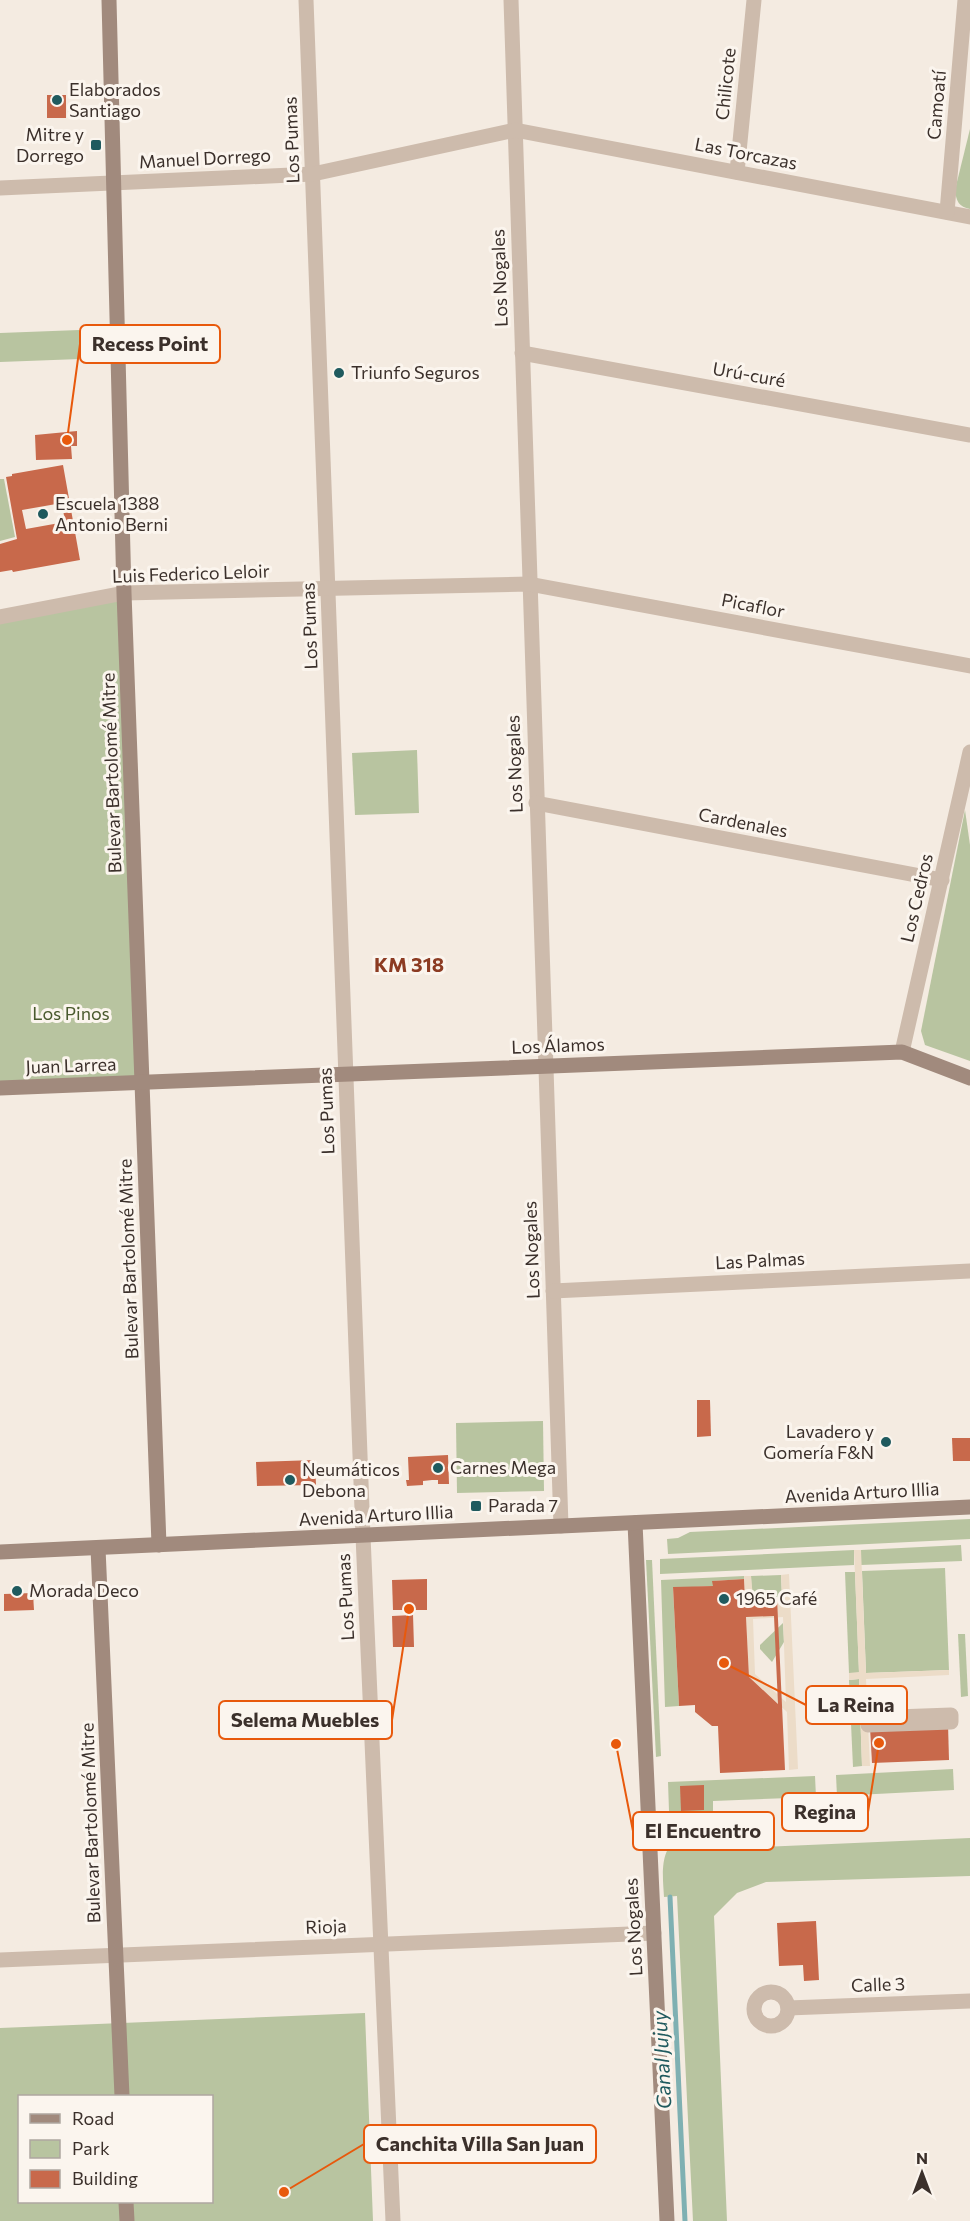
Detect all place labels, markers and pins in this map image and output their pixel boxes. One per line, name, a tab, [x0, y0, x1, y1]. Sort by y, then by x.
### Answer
place label: Elaborados Santiago	[69, 78, 161, 121]
marker: Elaborados Santiago	[50, 93, 64, 107]
place label: Mitre y Dorrego	[16, 123, 84, 166]
marker: Mitre y Dorrego	[89, 138, 103, 152]
callout: Recess Point	[80, 325, 220, 363]
place label: Triunfo Seguros	[351, 361, 480, 383]
marker: Triunfo Seguros	[332, 366, 346, 380]
place label: Escuela 1388 Antonio Berni	[55, 492, 168, 535]
marker: Escuela 1388 Antonio Berni	[36, 507, 50, 521]
place label: Lavadero y Gomería F&N	[763, 1420, 874, 1463]
marker: Lavadero y Gomería F&N	[879, 1435, 893, 1449]
place label: Carnes Mega	[450, 1456, 556, 1478]
place label: Neumáticos Debona	[302, 1458, 400, 1501]
marker: Carnes Mega	[431, 1461, 445, 1475]
marker: Neumáticos Debona	[283, 1473, 297, 1487]
place label: Parada 7	[488, 1494, 558, 1516]
marker: Parada 7	[469, 1499, 483, 1513]
place label: Morada Deco	[29, 1579, 139, 1601]
marker: Morada Deco	[10, 1584, 24, 1598]
place label: 1965 Café	[736, 1587, 817, 1609]
marker: 1965 Café	[717, 1592, 731, 1606]
callout: La Reina	[806, 1686, 907, 1724]
callout: Selema Muebles	[219, 1701, 392, 1739]
callout: Regina	[782, 1793, 868, 1831]
callout: El Encuentro	[633, 1812, 774, 1850]
callout: Canchita Villa San Juan	[364, 2125, 596, 2163]

